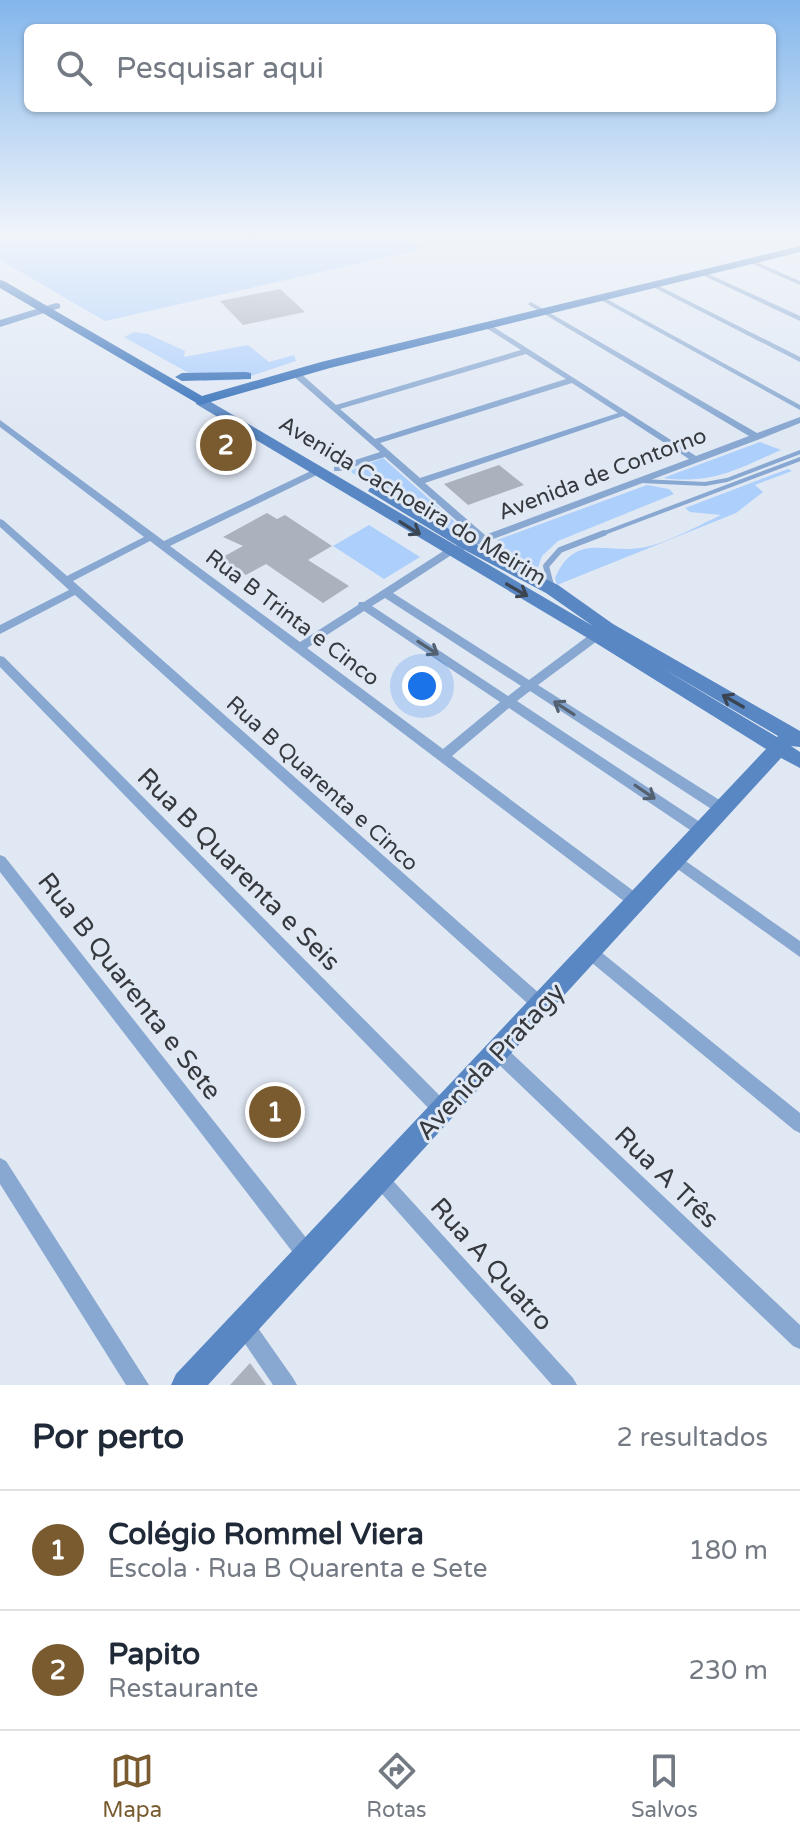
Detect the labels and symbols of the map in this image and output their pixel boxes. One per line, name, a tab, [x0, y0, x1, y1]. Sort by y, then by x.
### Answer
street label: Avenida Cachoeira do Meirim	[274, 411, 551, 591]
pin: 2	[200, 415, 252, 475]
street label: Avenida de Contorno	[495, 422, 710, 526]
one-way arrow	[398, 520, 421, 536]
street label: Rua B Trinta e Cinco	[200, 544, 385, 692]
one-way arrow	[505, 582, 528, 598]
one-way arrow	[417, 640, 439, 656]
your location	[402, 666, 442, 706]
street label: Rua B Quarenta e Cinco	[221, 691, 424, 877]
one-way arrow	[721, 693, 745, 708]
one-way arrow	[554, 699, 576, 716]
street label: Rua B Quarenta e Seis	[131, 761, 347, 977]
one-way arrow	[633, 784, 655, 800]
street label: Rua B Quarenta e Sete	[31, 867, 228, 1106]
street label: Avenida Pratagy	[410, 976, 571, 1146]
pin: 1	[249, 1082, 301, 1142]
street label: Rua A Três	[608, 1120, 725, 1235]
street label: Rua A Quatro	[424, 1191, 559, 1337]

